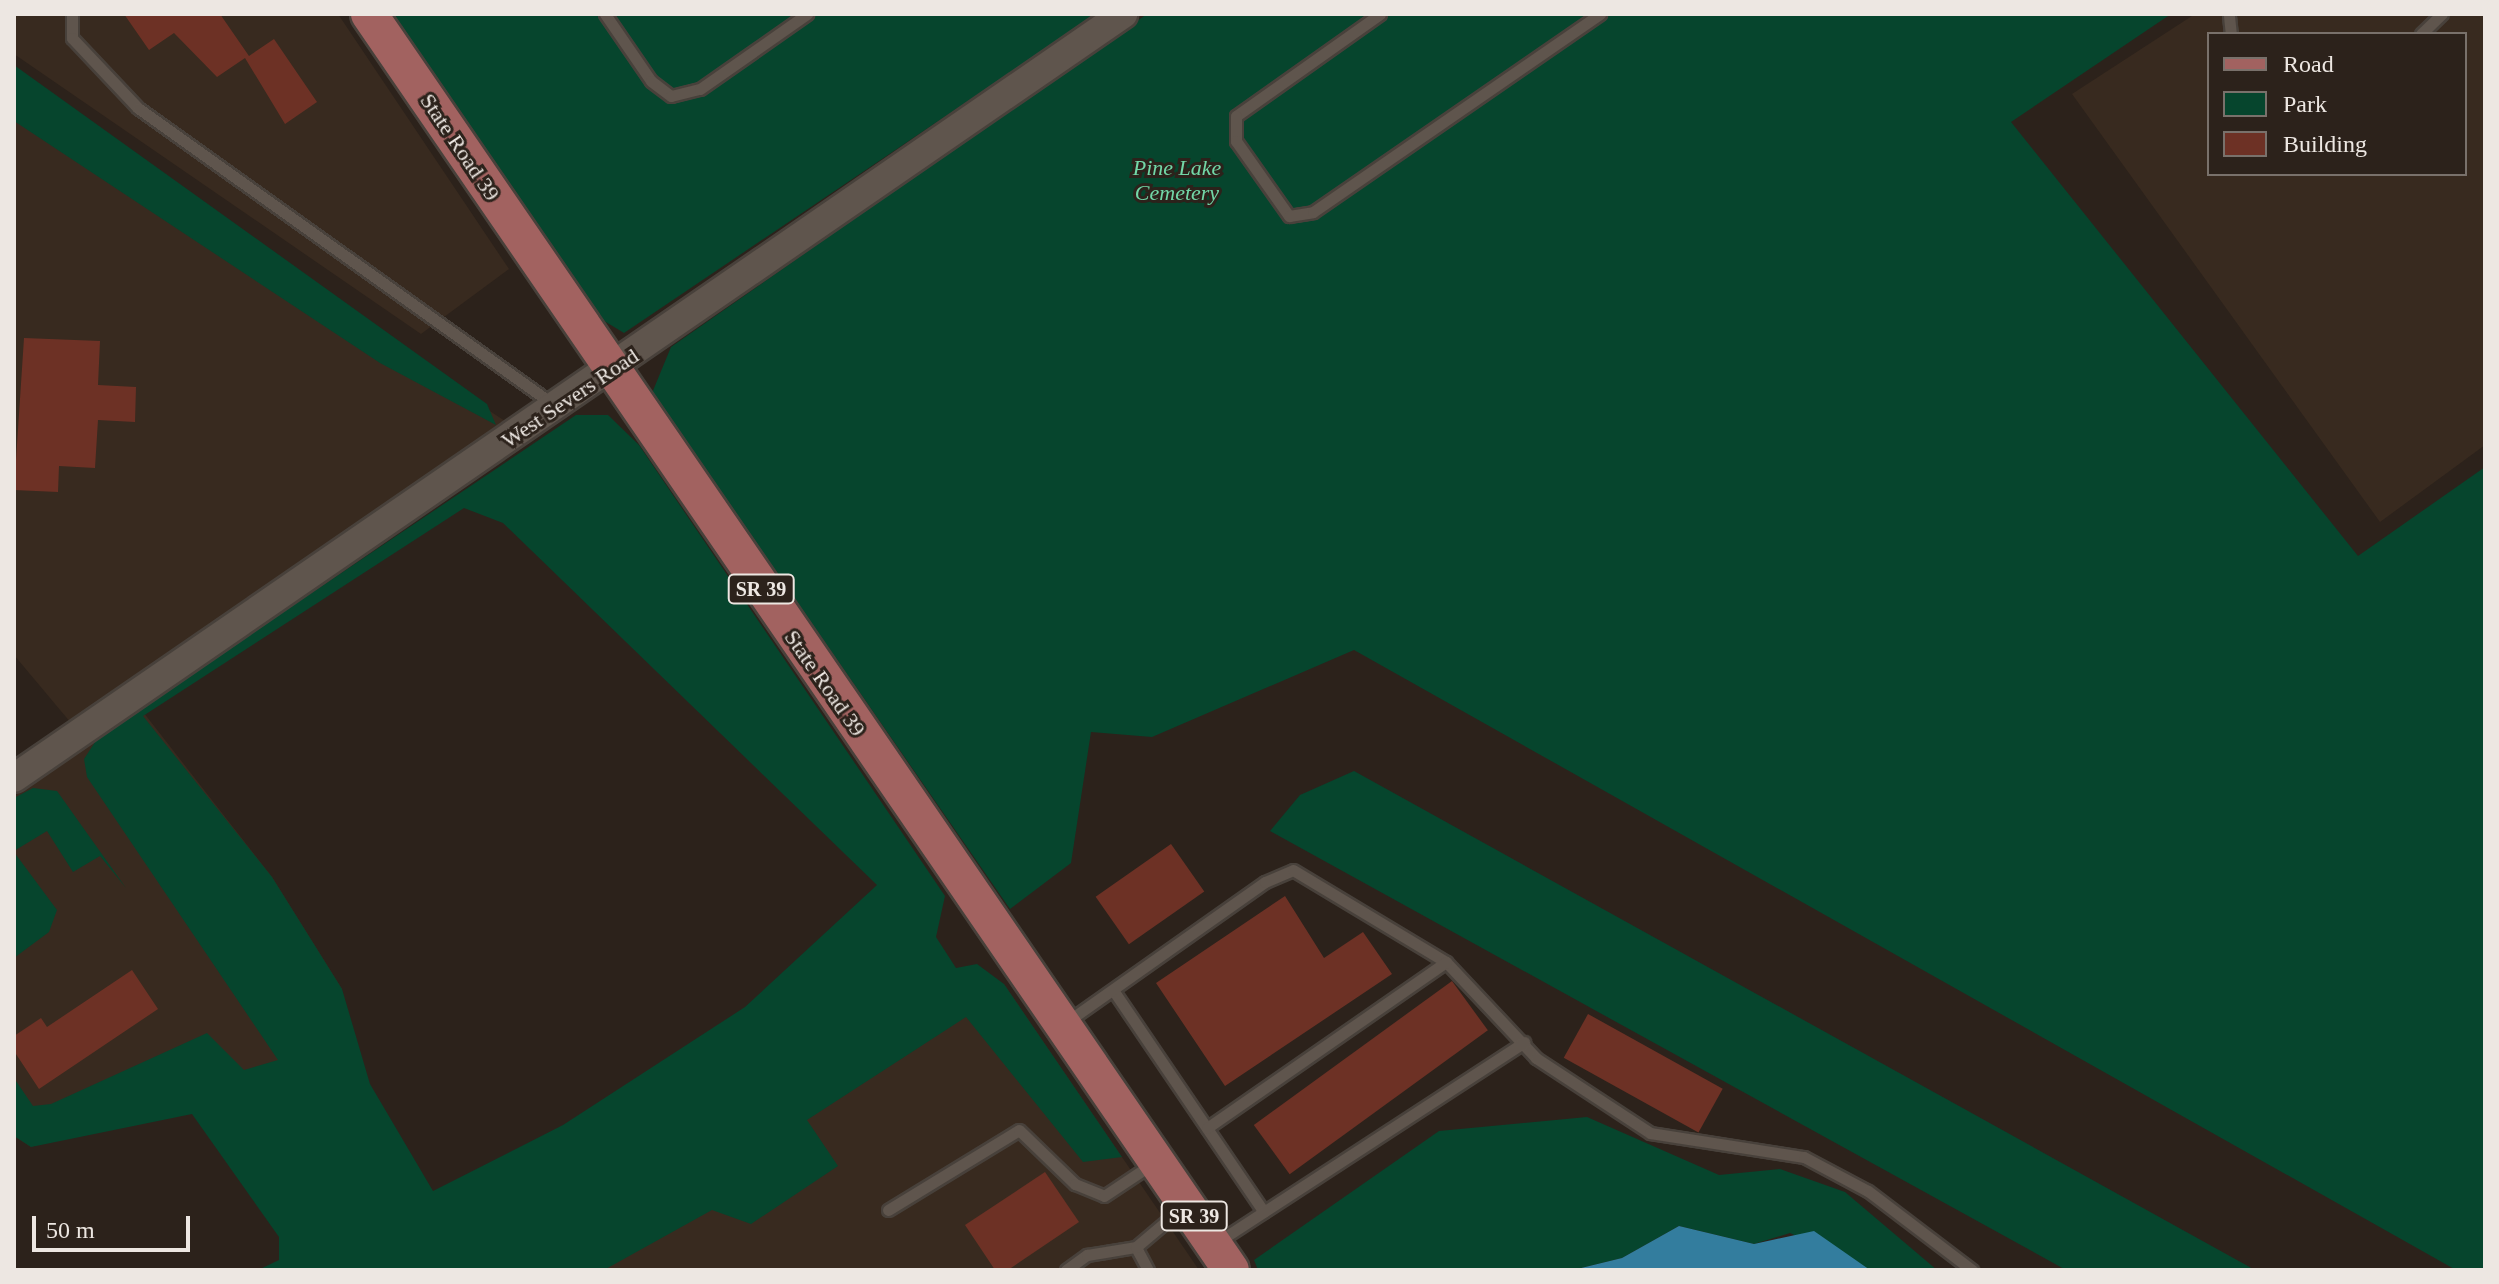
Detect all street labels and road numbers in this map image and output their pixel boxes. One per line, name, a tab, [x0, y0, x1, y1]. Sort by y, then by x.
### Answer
street label: State Road 39	[415, 88, 505, 206]
street label: West Severs Road	[496, 342, 644, 454]
road number: SR 39	[727, 573, 795, 605]
street label: State Road 39	[779, 625, 871, 741]
road number: SR 39	[1160, 1200, 1228, 1232]

